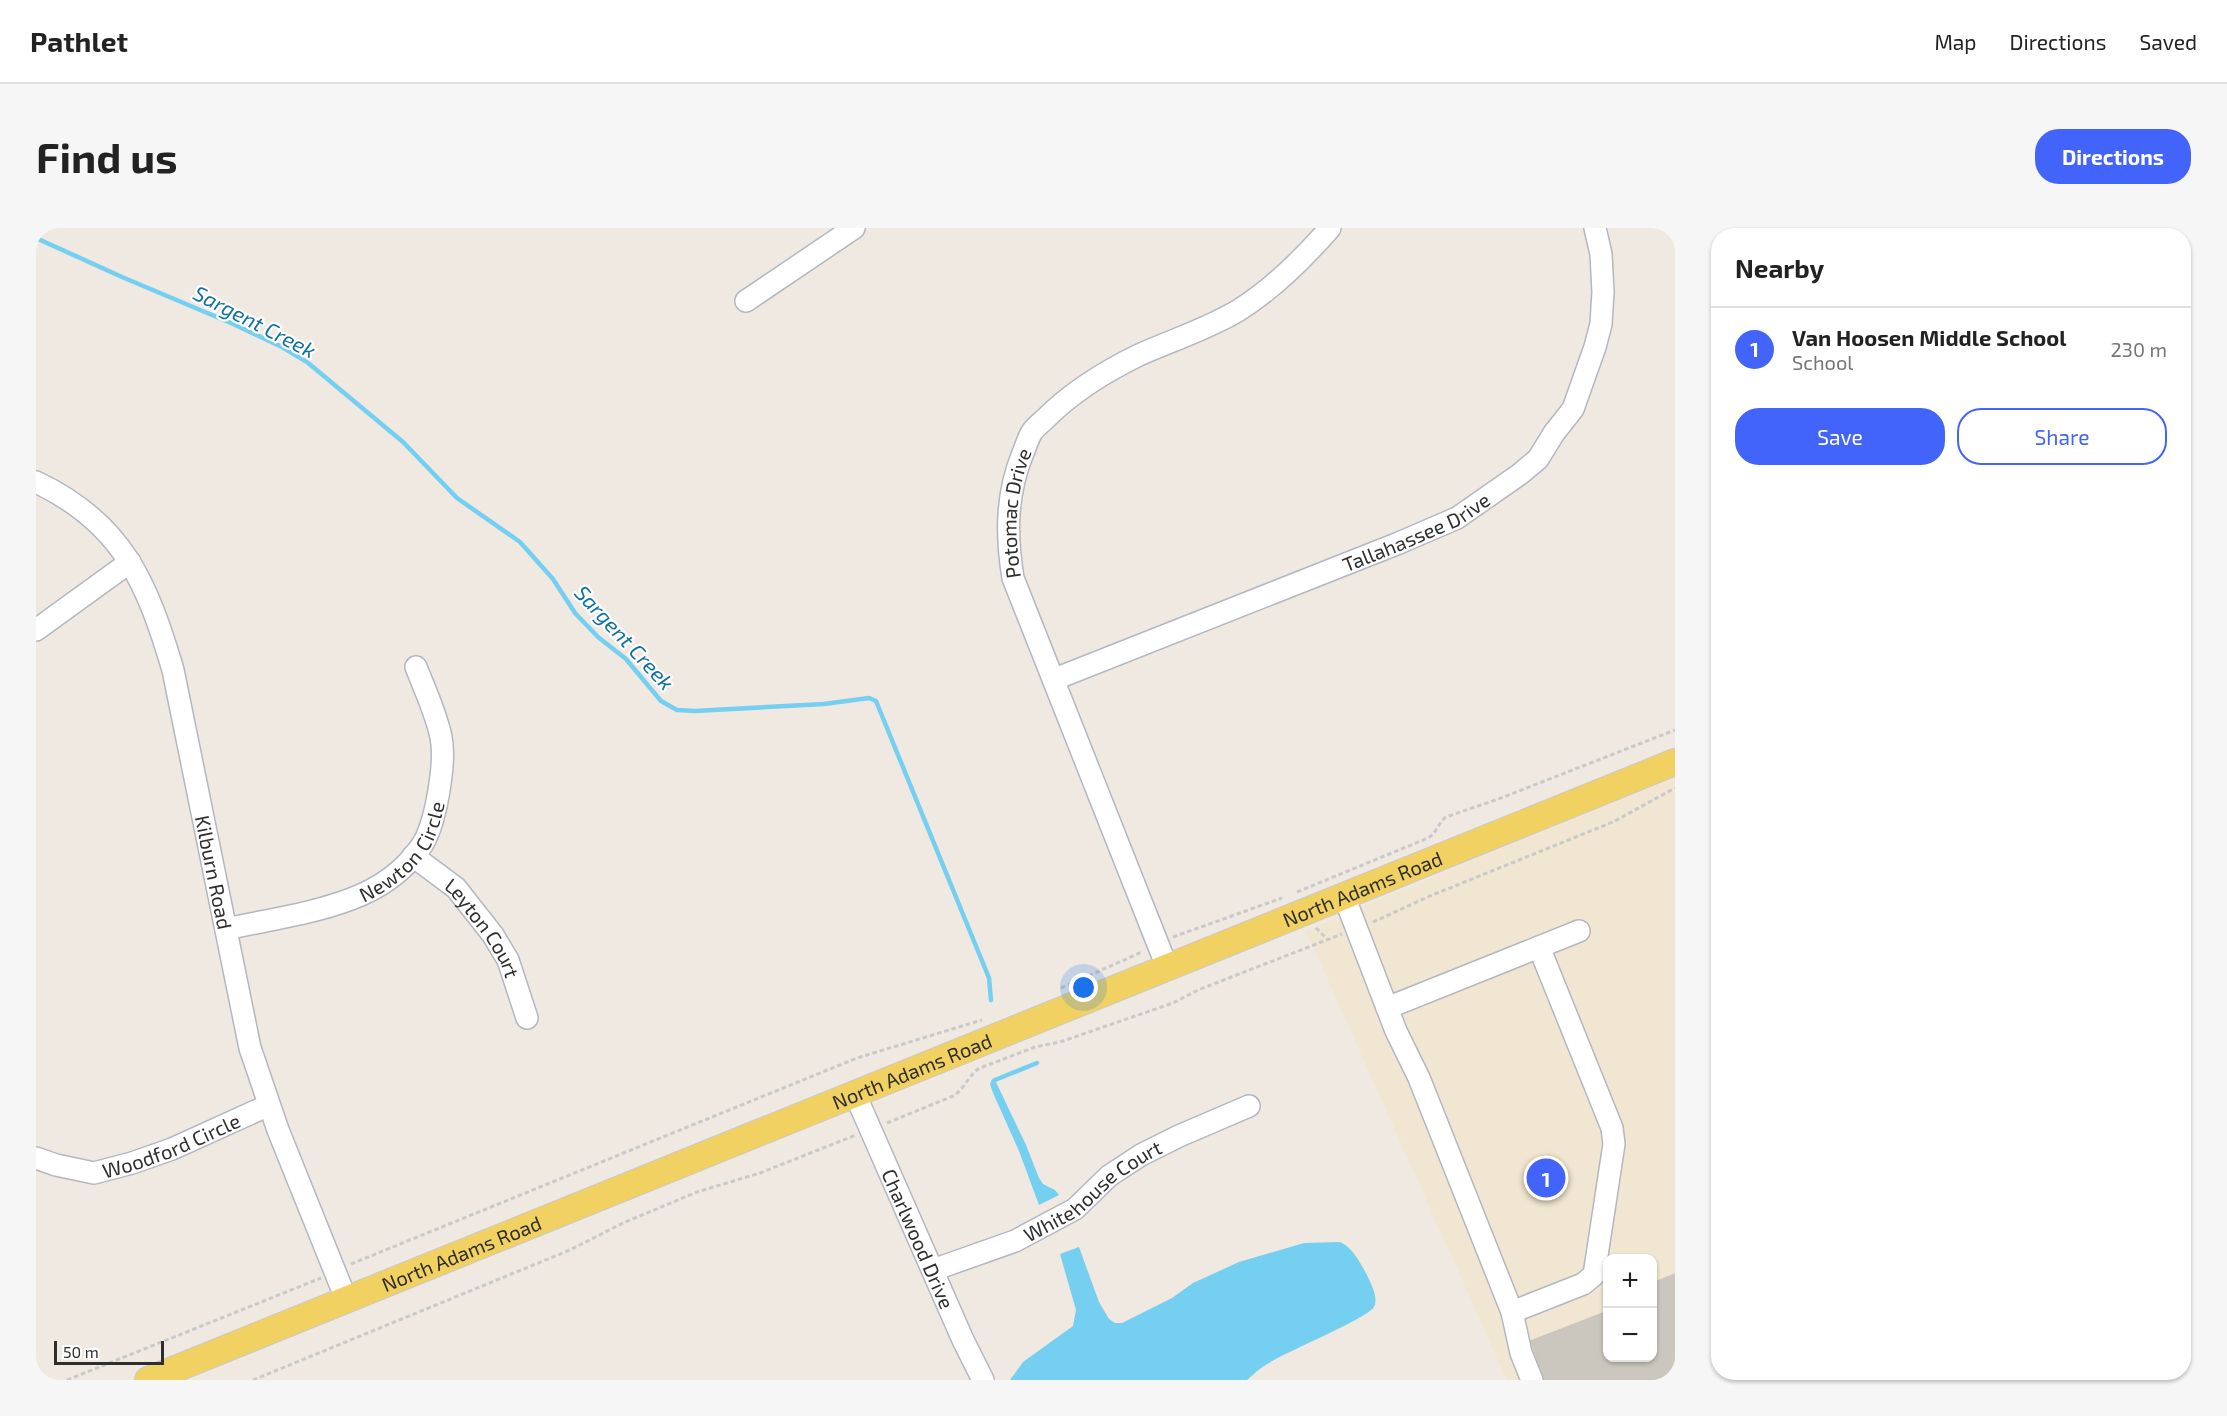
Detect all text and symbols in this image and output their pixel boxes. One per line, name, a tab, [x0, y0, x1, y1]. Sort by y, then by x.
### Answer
text: Pathlet	[30, 24, 128, 58]
text: Map	[1934, 29, 1977, 54]
text: Directions	[2010, 29, 2106, 54]
text: Saved	[2139, 29, 2197, 54]
button: Directions	[2035, 129, 2191, 184]
text: Find us	[36, 131, 178, 181]
text: Nearby	[1735, 252, 1824, 283]
water label: Sargent Creek	[190, 280, 320, 362]
text: Van Hoosen Middle School	[1792, 324, 2067, 350]
text: 1	[1750, 337, 1759, 361]
text: 230 m	[2111, 337, 2167, 361]
text: School	[1792, 350, 1853, 374]
button: Save	[1735, 408, 1945, 465]
button: Share	[1957, 408, 2167, 465]
street label: Potomac Drive	[997, 444, 1036, 580]
street label: Tallahassee Drive	[1339, 487, 1494, 576]
water label: Sargent Creek	[570, 580, 680, 694]
street label: Newton Circle	[355, 799, 449, 906]
street label: Kilburn Road	[191, 813, 238, 931]
street label: North Adams Road	[1279, 846, 1446, 932]
street label: Leyton Court	[441, 873, 525, 981]
your location	[1069, 973, 1098, 1002]
street label: North Adams Road	[829, 1028, 995, 1114]
street label: Woodford Circle	[100, 1108, 244, 1182]
street label: Whitehouse Court	[1019, 1135, 1166, 1246]
pin: 1	[1526, 1156, 1566, 1200]
street label: Charlwood Drive	[877, 1165, 960, 1312]
street label: North Adams Road	[378, 1210, 545, 1296]
map controls	[1603, 1254, 1657, 1362]
button: +	[1603, 1254, 1657, 1308]
button: −	[1603, 1308, 1657, 1362]
scale bar	[54, 1338, 164, 1366]
text: 50 m	[63, 1342, 99, 1361]

